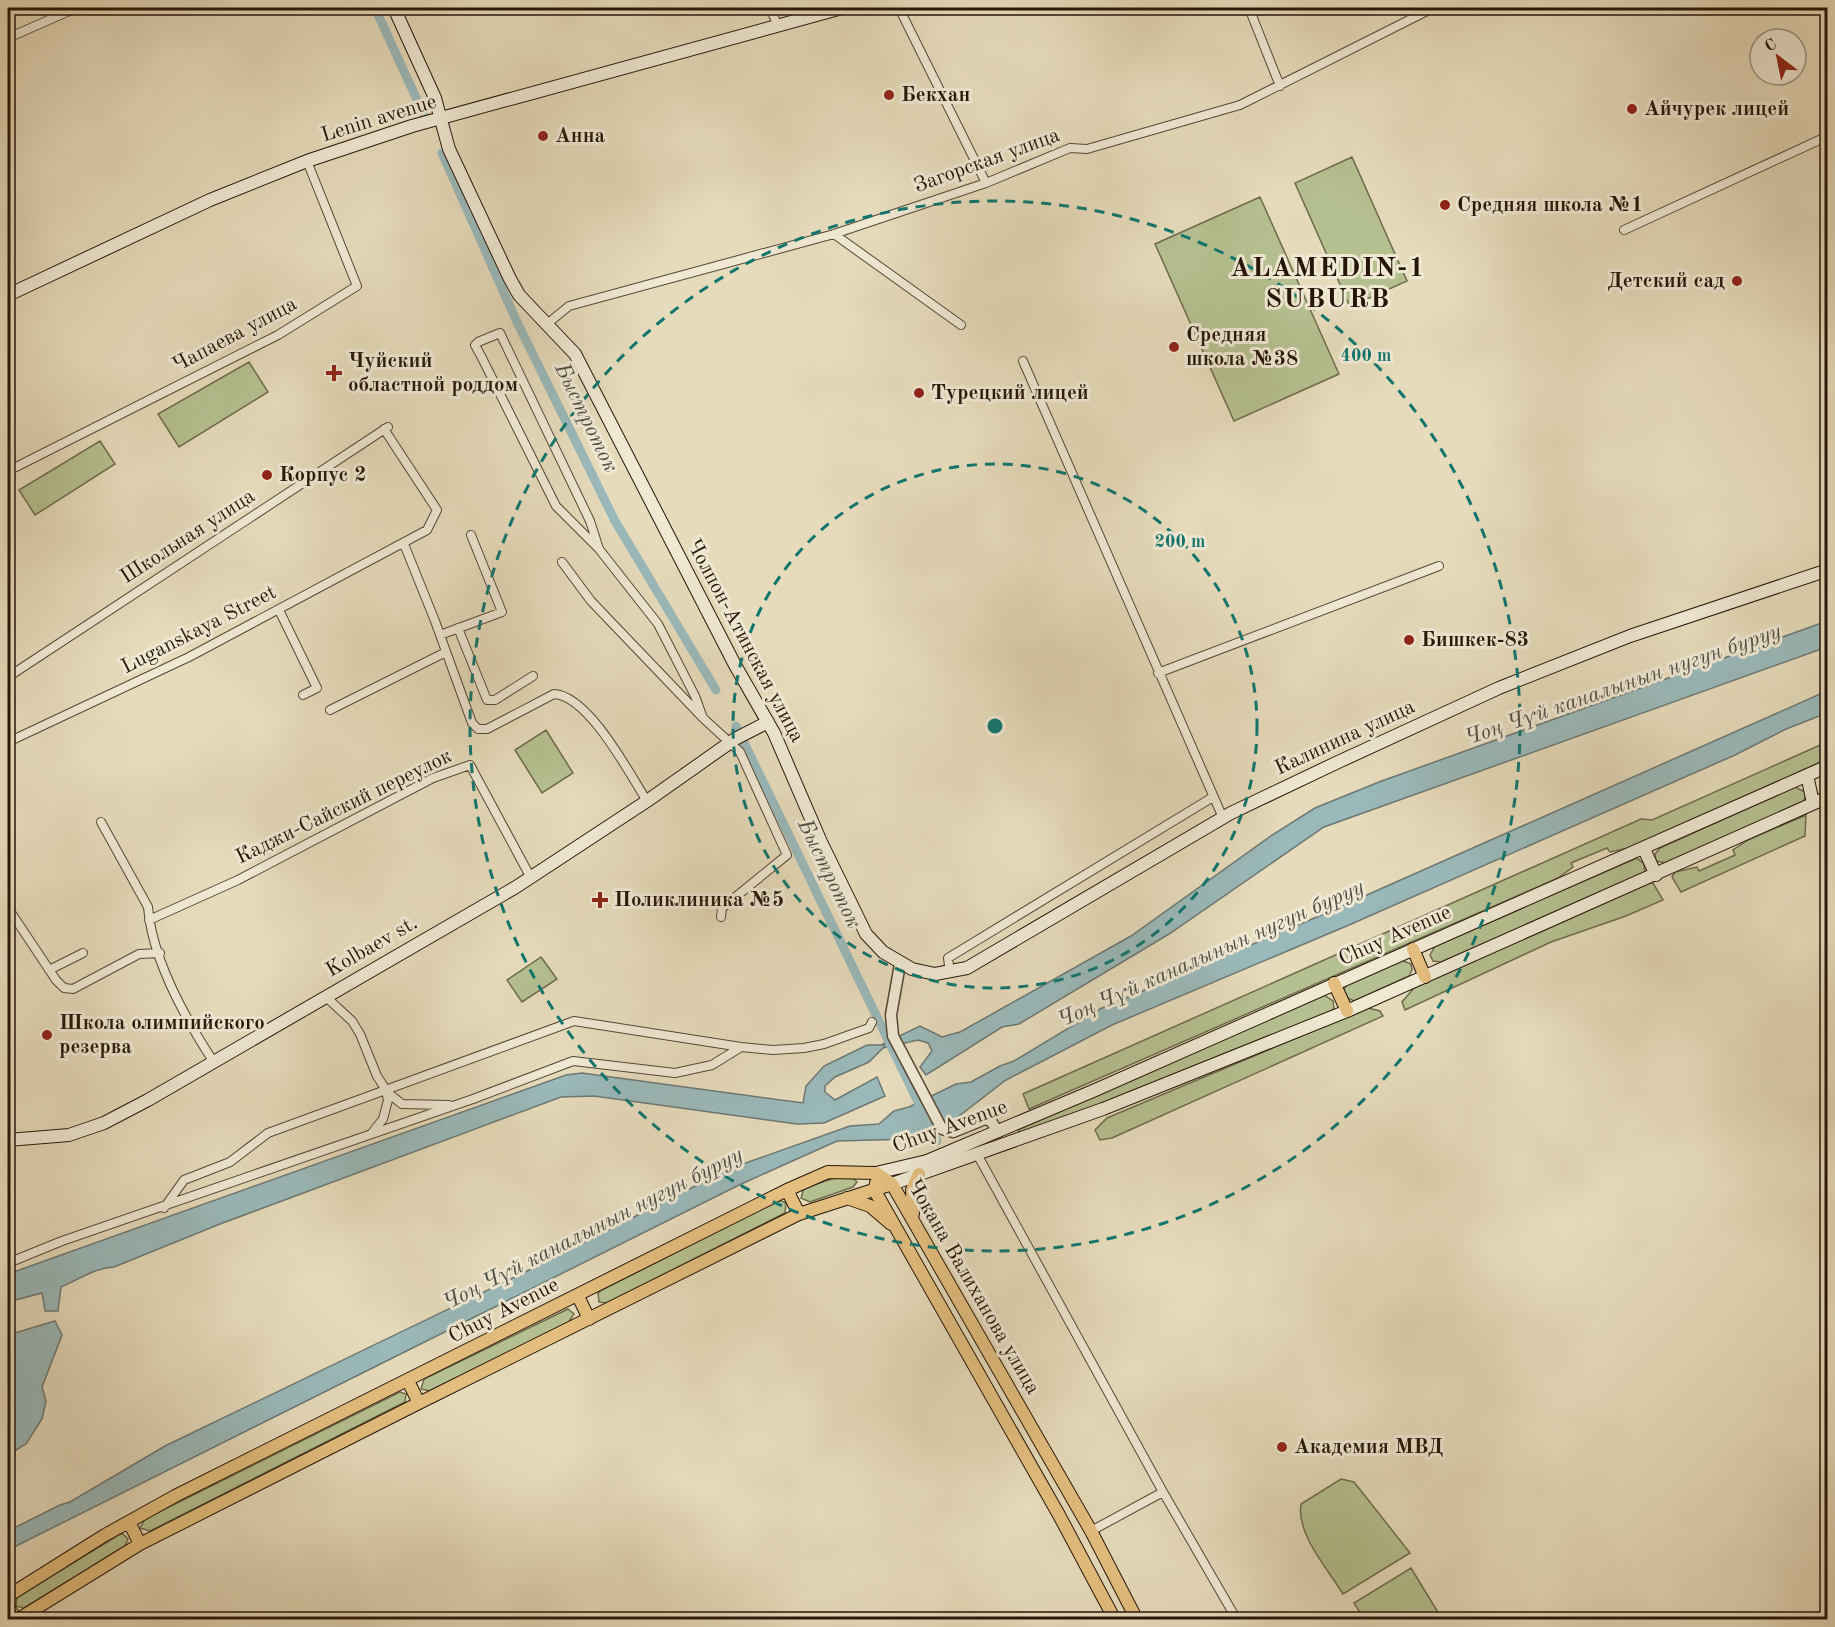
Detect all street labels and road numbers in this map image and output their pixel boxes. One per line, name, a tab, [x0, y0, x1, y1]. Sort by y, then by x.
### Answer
street label: Lenin avenue	[319, 91, 439, 147]
street label: Загорская улица	[911, 125, 1063, 197]
street label: Чапаева улица	[169, 293, 301, 377]
street label: Школьная улица	[117, 486, 259, 588]
street label: Чолпон-Атинская улица	[682, 536, 808, 746]
street label: Luganskaya Street	[118, 582, 280, 678]
street label: Калинина улица	[1272, 696, 1418, 780]
street label: Каджи-Сайский переулок	[233, 745, 456, 868]
street label: Chuy Avenue	[1336, 902, 1454, 970]
street label: Kolbaev st.	[323, 912, 421, 982]
street label: Chuy Avenue	[890, 1097, 1010, 1157]
street label: Чокана Валиханова улица	[903, 1176, 1043, 1398]
street label: Chuy Avenue	[446, 1274, 562, 1348]

